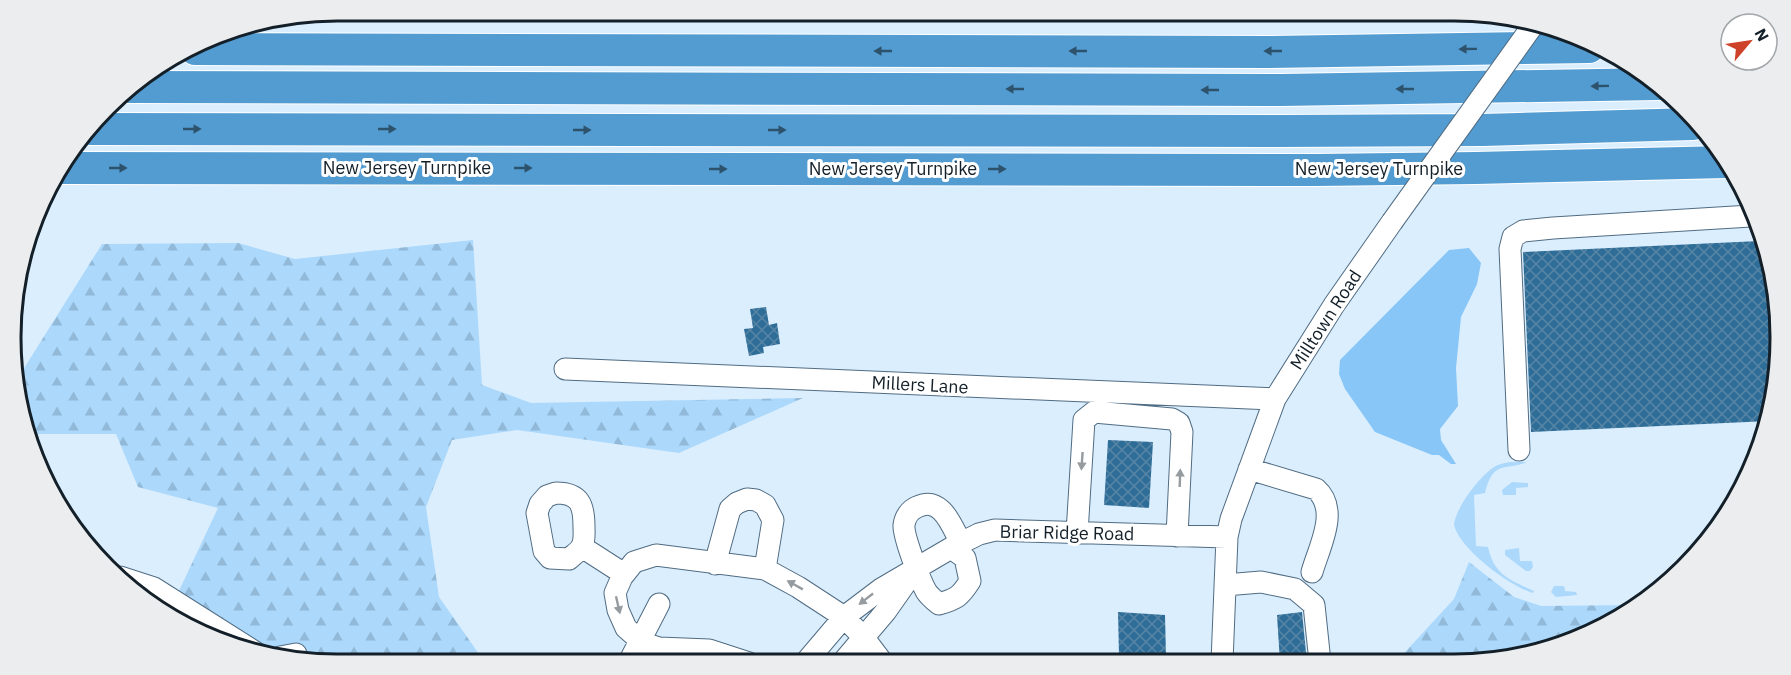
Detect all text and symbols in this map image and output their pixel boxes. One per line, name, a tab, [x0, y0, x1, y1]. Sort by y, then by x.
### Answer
north arrow	[1719, 12, 1779, 72]
text: N	[1751, 25, 1774, 45]
one-way arrow	[1458, 44, 1477, 54]
one-way arrow	[873, 46, 892, 56]
one-way arrow	[1068, 46, 1087, 56]
one-way arrow	[1263, 46, 1282, 56]
one-way arrow	[1590, 81, 1609, 91]
one-way arrow	[1005, 84, 1024, 94]
one-way arrow	[1395, 84, 1414, 94]
one-way arrow	[1200, 85, 1219, 95]
one-way arrow	[182, 124, 201, 134]
one-way arrow	[377, 124, 396, 134]
one-way arrow	[572, 125, 591, 135]
one-way arrow	[767, 125, 786, 135]
street label: New Jersey Turnpike	[323, 156, 491, 179]
street label: New Jersey Turnpike	[809, 157, 977, 180]
street label: New Jersey Turnpike	[1295, 157, 1463, 180]
one-way arrow	[108, 163, 127, 173]
one-way arrow	[513, 163, 532, 173]
one-way arrow	[708, 164, 727, 174]
one-way arrow	[987, 164, 1006, 174]
street label: Milltown Road	[1285, 265, 1366, 374]
street label: Millers Lane	[871, 370, 969, 399]
one-way arrow	[1077, 452, 1086, 471]
one-way arrow	[1175, 468, 1184, 487]
street label: Briar Ridge Road	[999, 520, 1135, 545]
one-way arrow	[787, 580, 803, 591]
one-way arrow	[859, 593, 874, 605]
one-way arrow	[613, 596, 623, 614]

